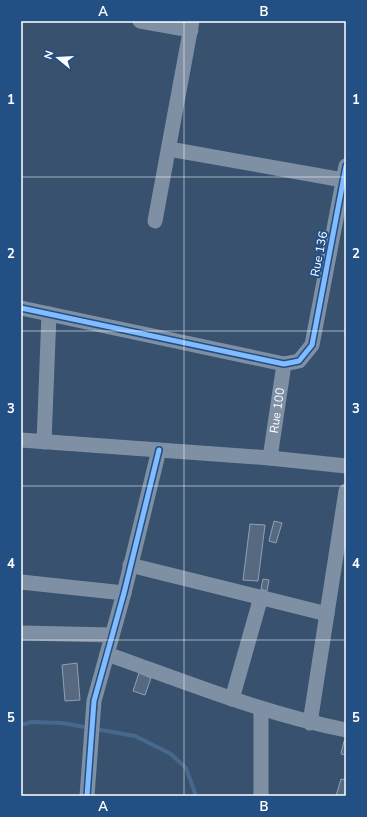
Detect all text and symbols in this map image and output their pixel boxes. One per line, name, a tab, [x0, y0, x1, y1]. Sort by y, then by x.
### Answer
text: A	[98, 3, 108, 21]
text: B	[260, 3, 269, 21]
north arrow	[38, 38, 78, 78]
text: N	[41, 49, 57, 61]
text: 1	[7, 91, 15, 109]
text: 1	[352, 91, 360, 109]
street label: Rue 136	[307, 230, 331, 278]
text: 2	[7, 245, 15, 263]
text: 2	[352, 245, 360, 263]
street label: Rue 100	[266, 387, 288, 434]
text: 3	[7, 400, 15, 418]
text: 3	[352, 400, 360, 418]
text: 4	[7, 555, 15, 573]
text: 4	[352, 555, 360, 573]
text: 5	[7, 709, 15, 727]
text: 5	[352, 709, 360, 727]
text: A	[98, 798, 108, 816]
text: B	[260, 798, 269, 816]

